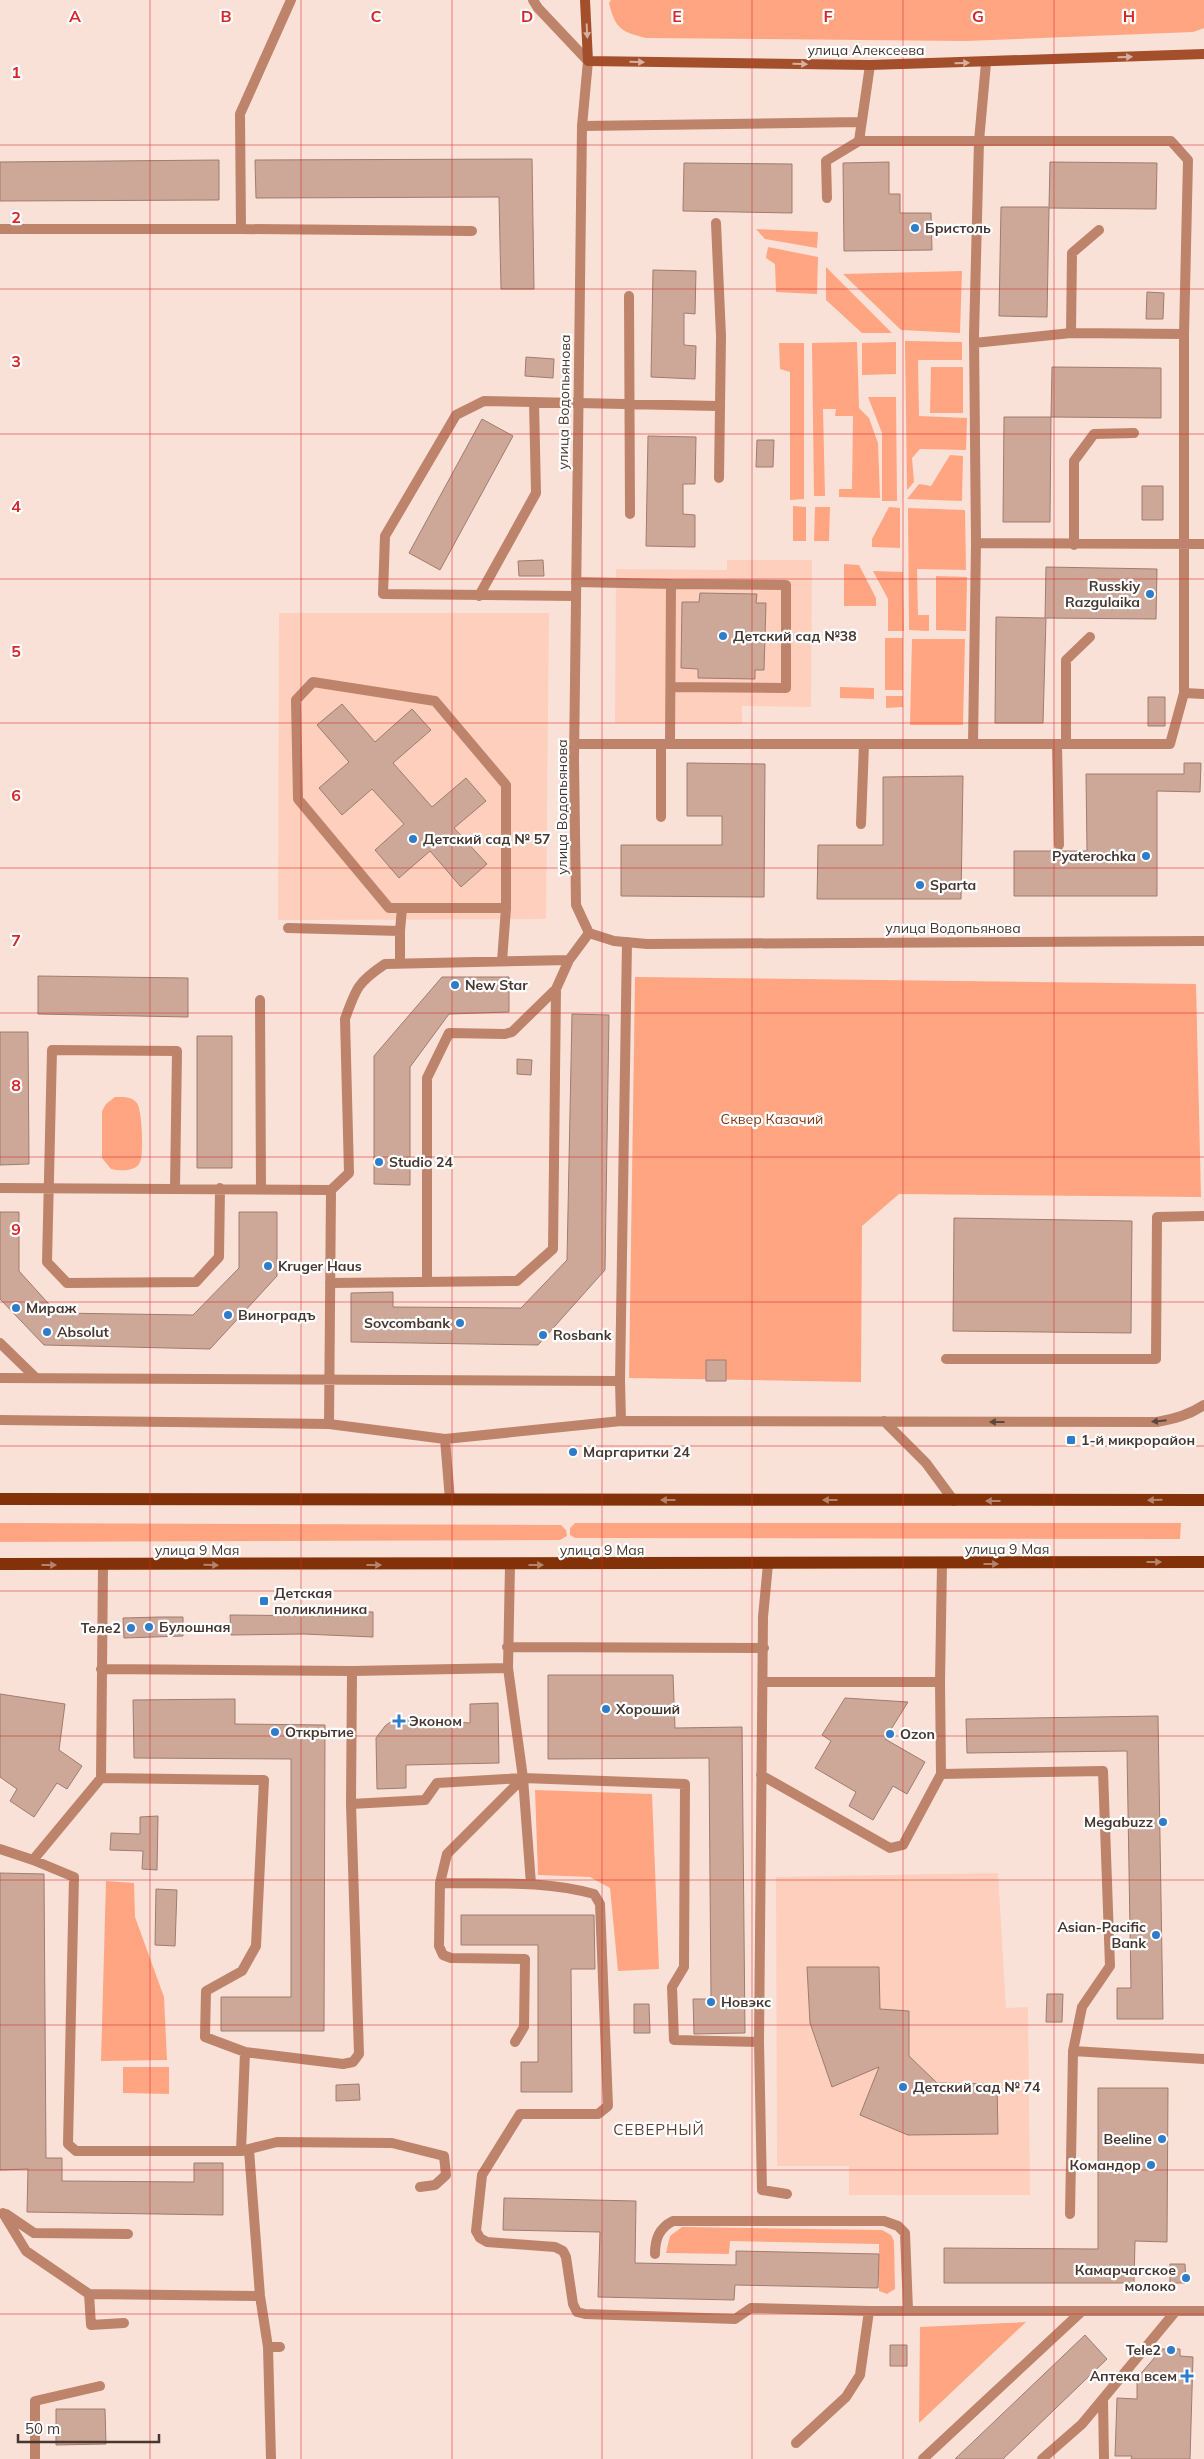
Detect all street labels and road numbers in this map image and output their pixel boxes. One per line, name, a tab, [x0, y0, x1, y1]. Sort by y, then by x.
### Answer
street label: улица Алексеева	[807, 41, 925, 59]
street label: улица Водопьянова	[554, 334, 574, 470]
street label: улица Водопьянова	[553, 739, 571, 875]
street label: улица Водопьянова	[885, 919, 1021, 937]
street label: улица 9 Мая	[965, 1540, 1049, 1558]
street label: улица 9 Мая	[155, 1541, 239, 1559]
street label: улица 9 Мая	[560, 1541, 644, 1559]

